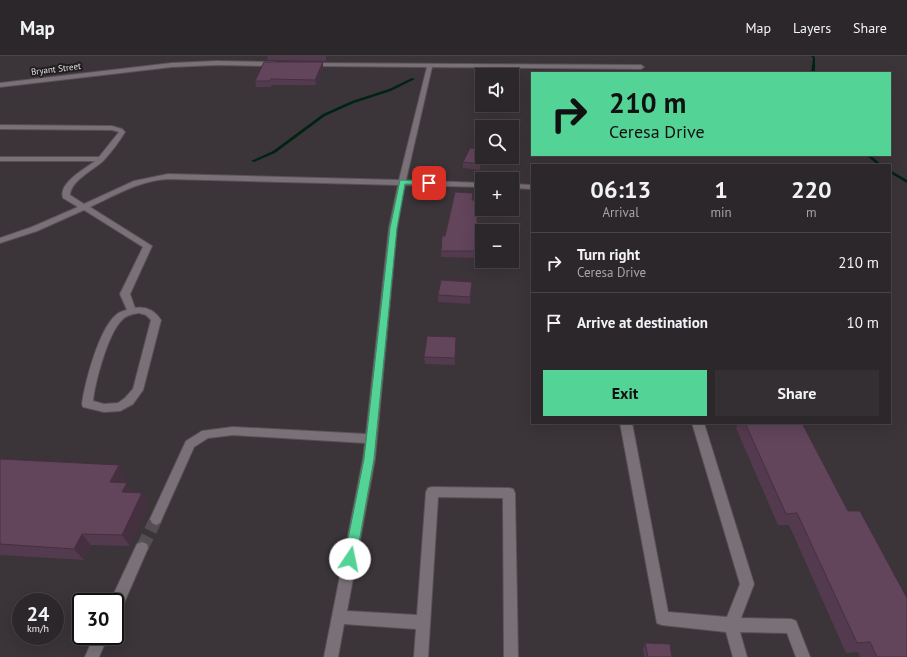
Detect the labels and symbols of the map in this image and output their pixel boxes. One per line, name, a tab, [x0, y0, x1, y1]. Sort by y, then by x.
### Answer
street label: Bryant Street	[30, 60, 82, 77]
pin	[412, 166, 446, 200]
position arrow	[329, 538, 371, 580]
speed limit sign: 30	[72, 593, 124, 645]

